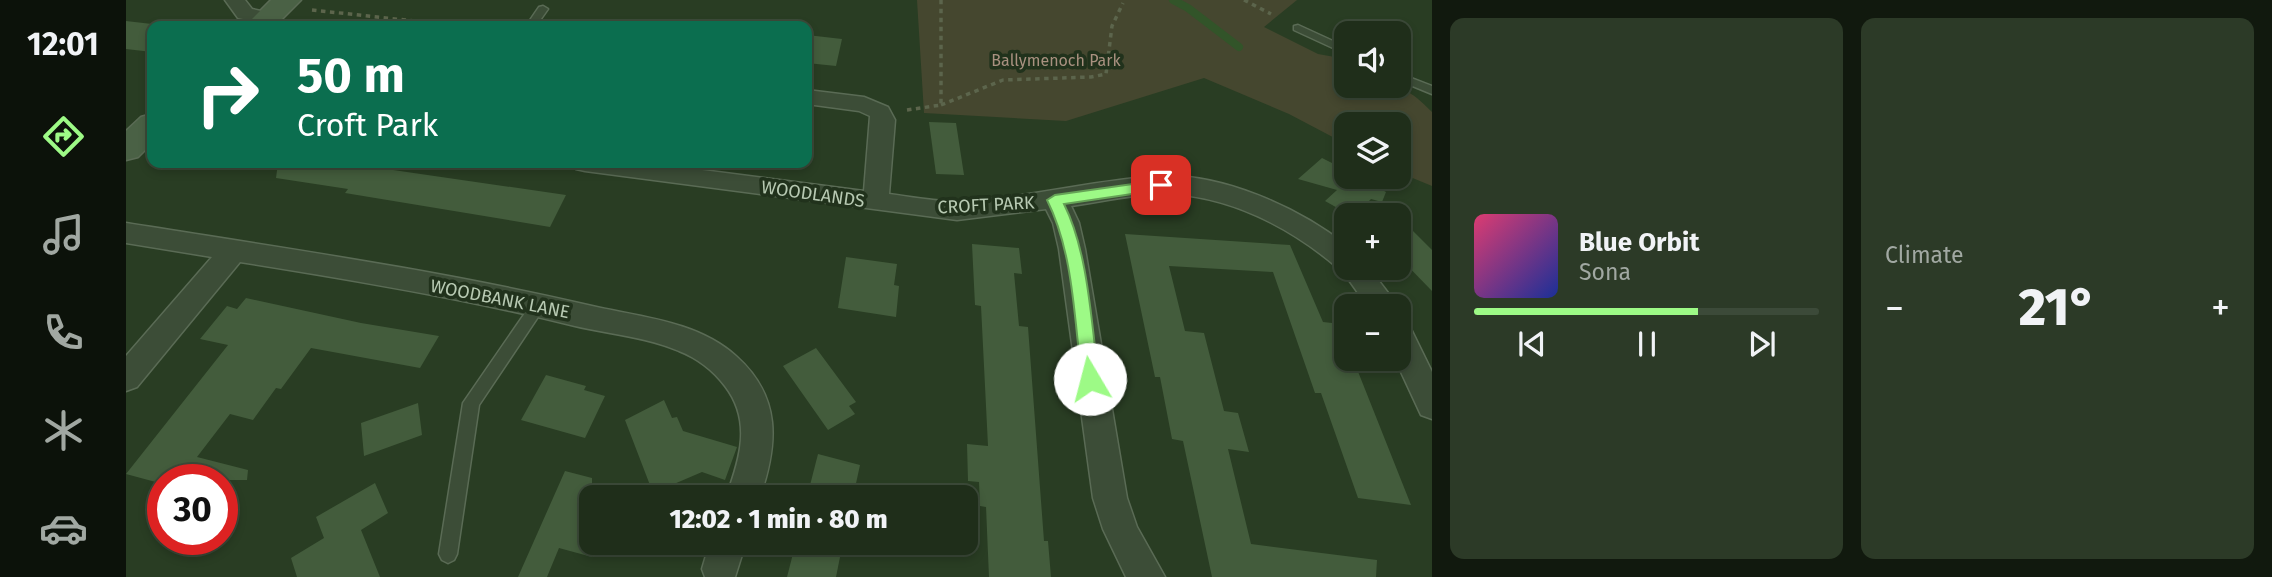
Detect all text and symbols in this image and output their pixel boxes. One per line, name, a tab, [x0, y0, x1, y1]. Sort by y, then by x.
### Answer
map controls	[1334, 21, 1411, 371]
button: sound	[1334, 21, 1411, 98]
text: 12:01	[27, 25, 99, 63]
text: 50 m	[297, 46, 405, 105]
icon: right	[182, 49, 273, 140]
park label: Ballymenoch Park	[991, 51, 1121, 70]
text: Croft Park	[297, 106, 438, 144]
icon: directions	[39, 112, 88, 161]
button: layers	[1334, 112, 1411, 189]
pin	[1131, 155, 1191, 215]
icon: arrive	[1142, 166, 1180, 204]
street label: WOODLANDS	[760, 176, 866, 212]
street label: CROFT PARK	[937, 191, 1036, 219]
button: +	[1334, 203, 1411, 280]
icon: music	[39, 210, 88, 259]
text: Blue Orbit	[1579, 227, 1699, 258]
text: Climate	[1885, 241, 1964, 269]
text: Sona	[1579, 258, 1631, 286]
street label: WOODBANK LANE	[428, 275, 572, 323]
text: 21°	[2019, 276, 2096, 339]
text: −	[1885, 285, 1904, 331]
text: +	[2211, 285, 2230, 331]
button: −	[1334, 294, 1411, 371]
icon: phone	[39, 308, 88, 357]
icon: previous	[1513, 325, 1551, 363]
icon: pause	[1628, 325, 1666, 363]
icon: next	[1743, 325, 1781, 363]
position arrow	[1053, 342, 1127, 416]
icon: climate	[39, 406, 88, 455]
speed limit sign: 30	[147, 464, 238, 555]
icon: car	[39, 504, 88, 553]
text: 12:02 · 1 min · 80 m	[669, 504, 888, 535]

